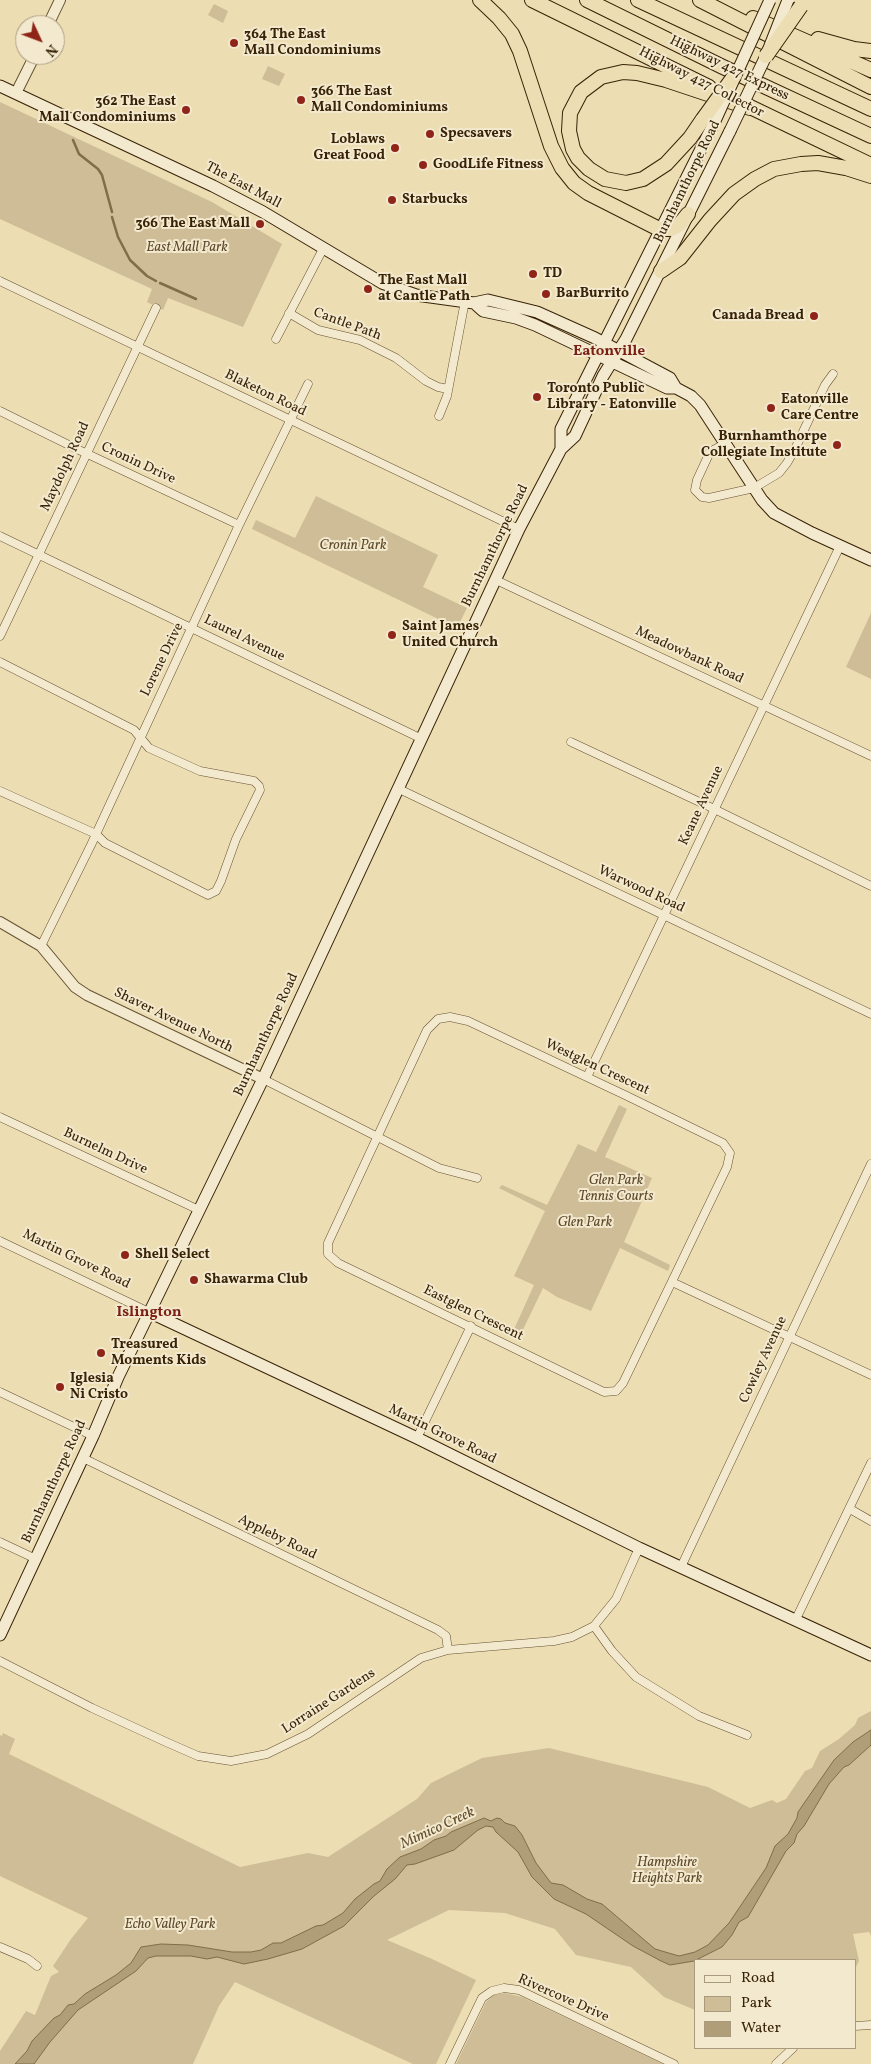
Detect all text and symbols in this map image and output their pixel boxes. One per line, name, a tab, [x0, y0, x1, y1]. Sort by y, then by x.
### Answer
north arrow	[15, 15, 65, 65]
place label: 364 The East Mall Condominiums	[244, 27, 381, 59]
street label: Highway 427 Express	[667, 33, 791, 105]
marker: 364 The East Mall Condominiums	[228, 37, 240, 49]
text: N	[40, 40, 61, 60]
street label: Highway 427 Collector	[636, 44, 766, 122]
place label: 366 The East Mall Condominiums	[311, 84, 448, 116]
place label: 362 The East Mall Condominiums	[39, 94, 176, 126]
marker: 366 The East Mall Condominiums	[295, 94, 307, 106]
marker: 362 The East Mall Condominiums	[180, 104, 192, 116]
street label: Burnhamthorpe Road	[651, 118, 725, 246]
place label: Specsavers	[440, 126, 512, 142]
marker: Specsavers	[424, 128, 436, 140]
place label: Loblaws Great Food	[314, 132, 385, 164]
marker: Loblaws Great Food	[389, 142, 401, 154]
place label: GoodLife Fitness	[433, 157, 543, 173]
street label: The East Mall	[202, 159, 284, 213]
marker: GoodLife Fitness	[417, 159, 429, 171]
place label: Starbucks	[402, 192, 468, 208]
marker: Starbucks	[386, 194, 398, 206]
place label: 366 The East Mall	[135, 216, 250, 232]
marker: 366 The East Mall	[254, 218, 266, 230]
park label: East Mall Park	[146, 240, 228, 256]
place label: TD	[543, 266, 562, 282]
marker: TD	[527, 268, 539, 280]
place label: The East Mall at Cantle Path	[378, 273, 470, 306]
marker: The East Mall at Cantle Path	[362, 283, 374, 295]
place label: BarBurrito	[556, 286, 629, 302]
marker: BarBurrito	[540, 288, 552, 300]
street label: Cantle Path	[311, 305, 383, 345]
place label: Canada Bread	[712, 308, 804, 324]
marker: Canada Bread	[808, 310, 820, 322]
district label: Eatonville	[573, 343, 645, 361]
street label: Blaketon Road	[221, 367, 309, 421]
place label: Toronto Public Library - Eatonville	[547, 381, 676, 414]
marker: Toronto Public Library - Eatonville	[531, 391, 543, 403]
place label: Eatonville Care Centre	[781, 392, 859, 424]
marker: Eatonville Care Centre	[765, 402, 777, 414]
street label: Maydolph Road	[38, 419, 94, 515]
place label: Burnhamthorpe Collegiate Institute	[701, 429, 827, 462]
street label: Cronin Drive	[98, 439, 178, 489]
marker: Burnhamthorpe Collegiate Institute	[831, 439, 843, 451]
street label: Burnhamthorpe Road	[459, 482, 533, 610]
park label: Cronin Park	[320, 538, 386, 554]
street label: Laurel Avenue	[201, 612, 287, 666]
place label: Saint James United Church	[402, 619, 498, 652]
street label: Lorene Drive	[138, 620, 188, 700]
street label: Meadowbank Road	[632, 624, 746, 688]
marker: Saint James United Church	[386, 629, 398, 641]
street label: Keane Avenue	[676, 763, 728, 849]
street label: Warwood Road	[595, 863, 687, 917]
street label: Burnhamthorpe Road	[231, 971, 303, 1099]
street label: Shaver Avenue North	[111, 985, 235, 1057]
street label: Westglen Crescent	[542, 1036, 652, 1100]
street label: Burnelm Drive	[60, 1125, 150, 1179]
park label: Glen Park Tennis Courts	[579, 1173, 653, 1206]
park label: Glen Park	[558, 1215, 612, 1231]
street label: Martin Grove Road	[19, 1227, 133, 1293]
place label: Shell Select	[135, 1247, 210, 1263]
marker: Shell Select	[119, 1249, 131, 1261]
place label: Shawarma Club	[204, 1272, 308, 1288]
marker: Shawarma Club	[188, 1274, 200, 1286]
street label: Eastglen Crescent	[420, 1283, 526, 1345]
district label: Islington	[116, 1304, 182, 1322]
street label: Cowley Avenue	[736, 1314, 792, 1406]
place label: Treasured Moments Kids	[111, 1337, 206, 1370]
marker: Treasured Moments Kids	[95, 1347, 107, 1359]
place label: Iglesia Ni Cristo	[70, 1371, 128, 1404]
marker: Iglesia Ni Cristo	[54, 1381, 66, 1393]
street label: Martin Grove Road	[385, 1402, 499, 1468]
street label: Burnhamthorpe Road	[19, 1418, 91, 1546]
street label: Appleby Road	[235, 1512, 319, 1564]
street label: Lorraine Gardens	[279, 1666, 379, 1738]
water label: Mimico Creek	[398, 1804, 478, 1854]
park label: Hampshire Heights Park	[632, 1855, 702, 1888]
park label: Echo Valley Park	[124, 1917, 216, 1933]
legend	[694, 1959, 856, 2049]
text: Road	[741, 1968, 775, 1989]
street label: Rivercove Drive	[515, 1971, 611, 2027]
text: Park	[741, 1993, 772, 2014]
text: Water	[741, 2018, 781, 2039]

